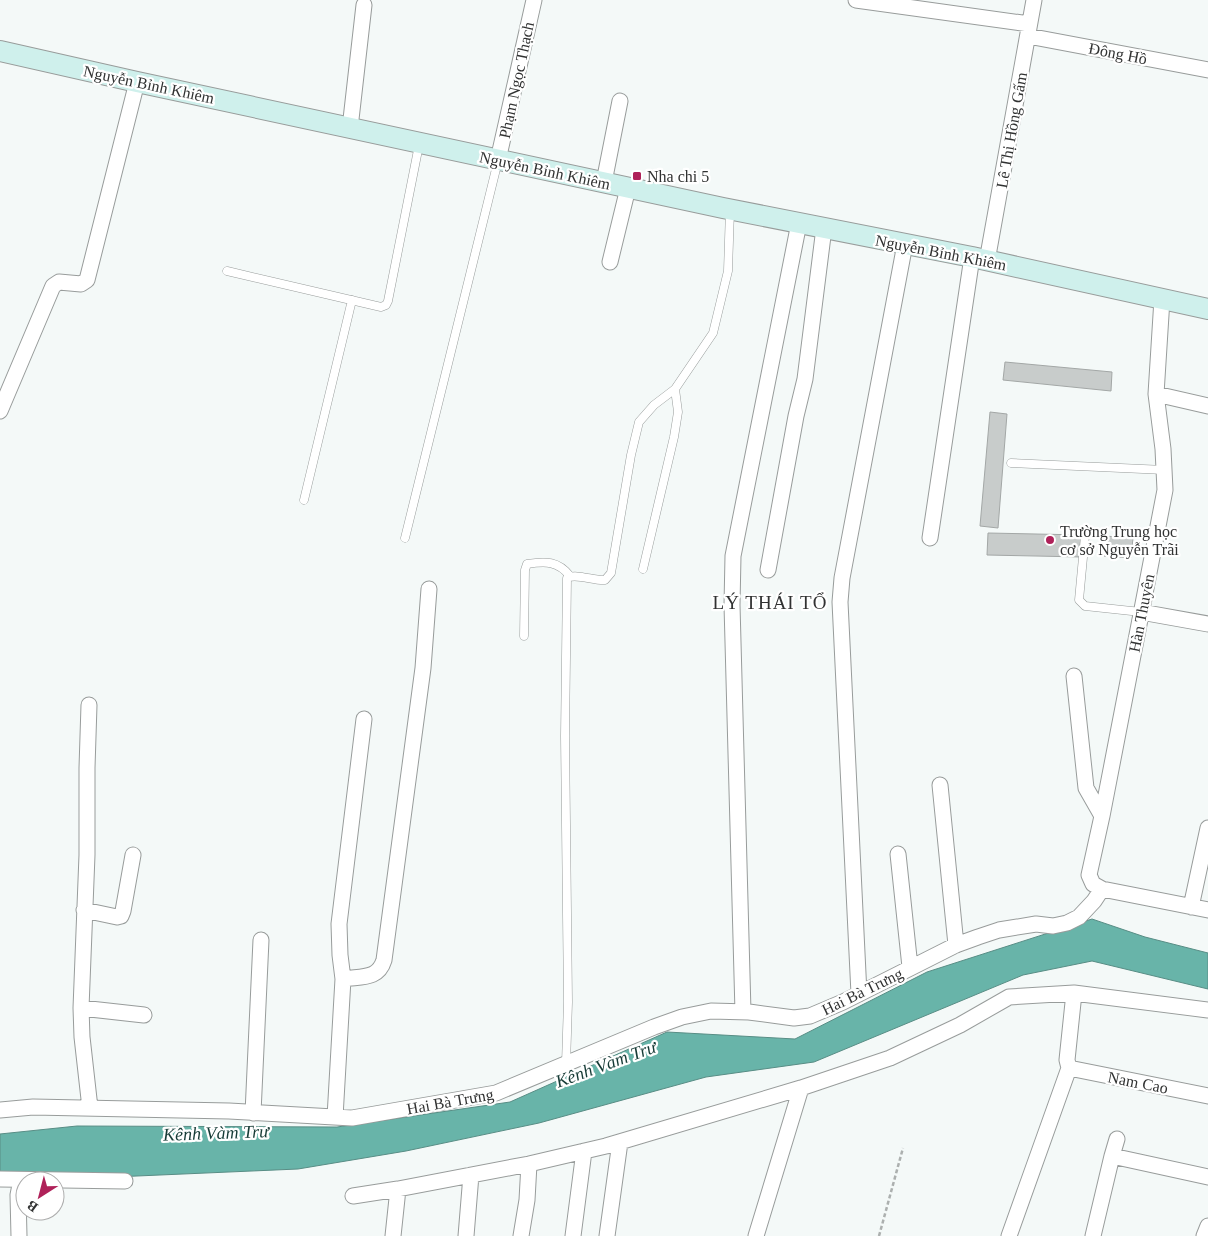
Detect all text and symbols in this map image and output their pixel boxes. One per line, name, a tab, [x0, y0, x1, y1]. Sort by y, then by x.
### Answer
street label: Phạm Ngọc Thạch	[496, 20, 538, 140]
street label: Đông Hồ	[1087, 40, 1149, 68]
street label: Nguyễn Bỉnh Khiêm	[82, 62, 216, 108]
street label: Lê Thị Hồng Gấm	[993, 70, 1031, 190]
street label: Nguyễn Bỉnh Khiêm	[478, 148, 612, 194]
place label: Nha chi 5	[647, 168, 709, 185]
marker: Nha chi 5	[631, 170, 643, 182]
street label: Nguyễn Bỉnh Khiêm	[874, 231, 1009, 275]
place label: Trường Trung học cơ sở Nguyễn Trãi	[1060, 523, 1179, 559]
marker: Trường Trung học cơ sở Nguyễn Trãi	[1044, 534, 1056, 546]
street label: Hàn Thuyên	[1126, 573, 1158, 654]
district label: LÝ THÁI TỔ	[713, 592, 827, 613]
street label: Hai Bà Trưng	[819, 965, 906, 1019]
water label: Kênh Vàm Trư	[552, 1036, 660, 1092]
street label: Nam Cao	[1106, 1068, 1169, 1097]
street label: Hai Bà Trưng	[405, 1085, 495, 1118]
water label: Kênh Vàm Trư	[162, 1121, 270, 1145]
north arrow	[15, 1171, 65, 1221]
text: B	[24, 1197, 41, 1215]

